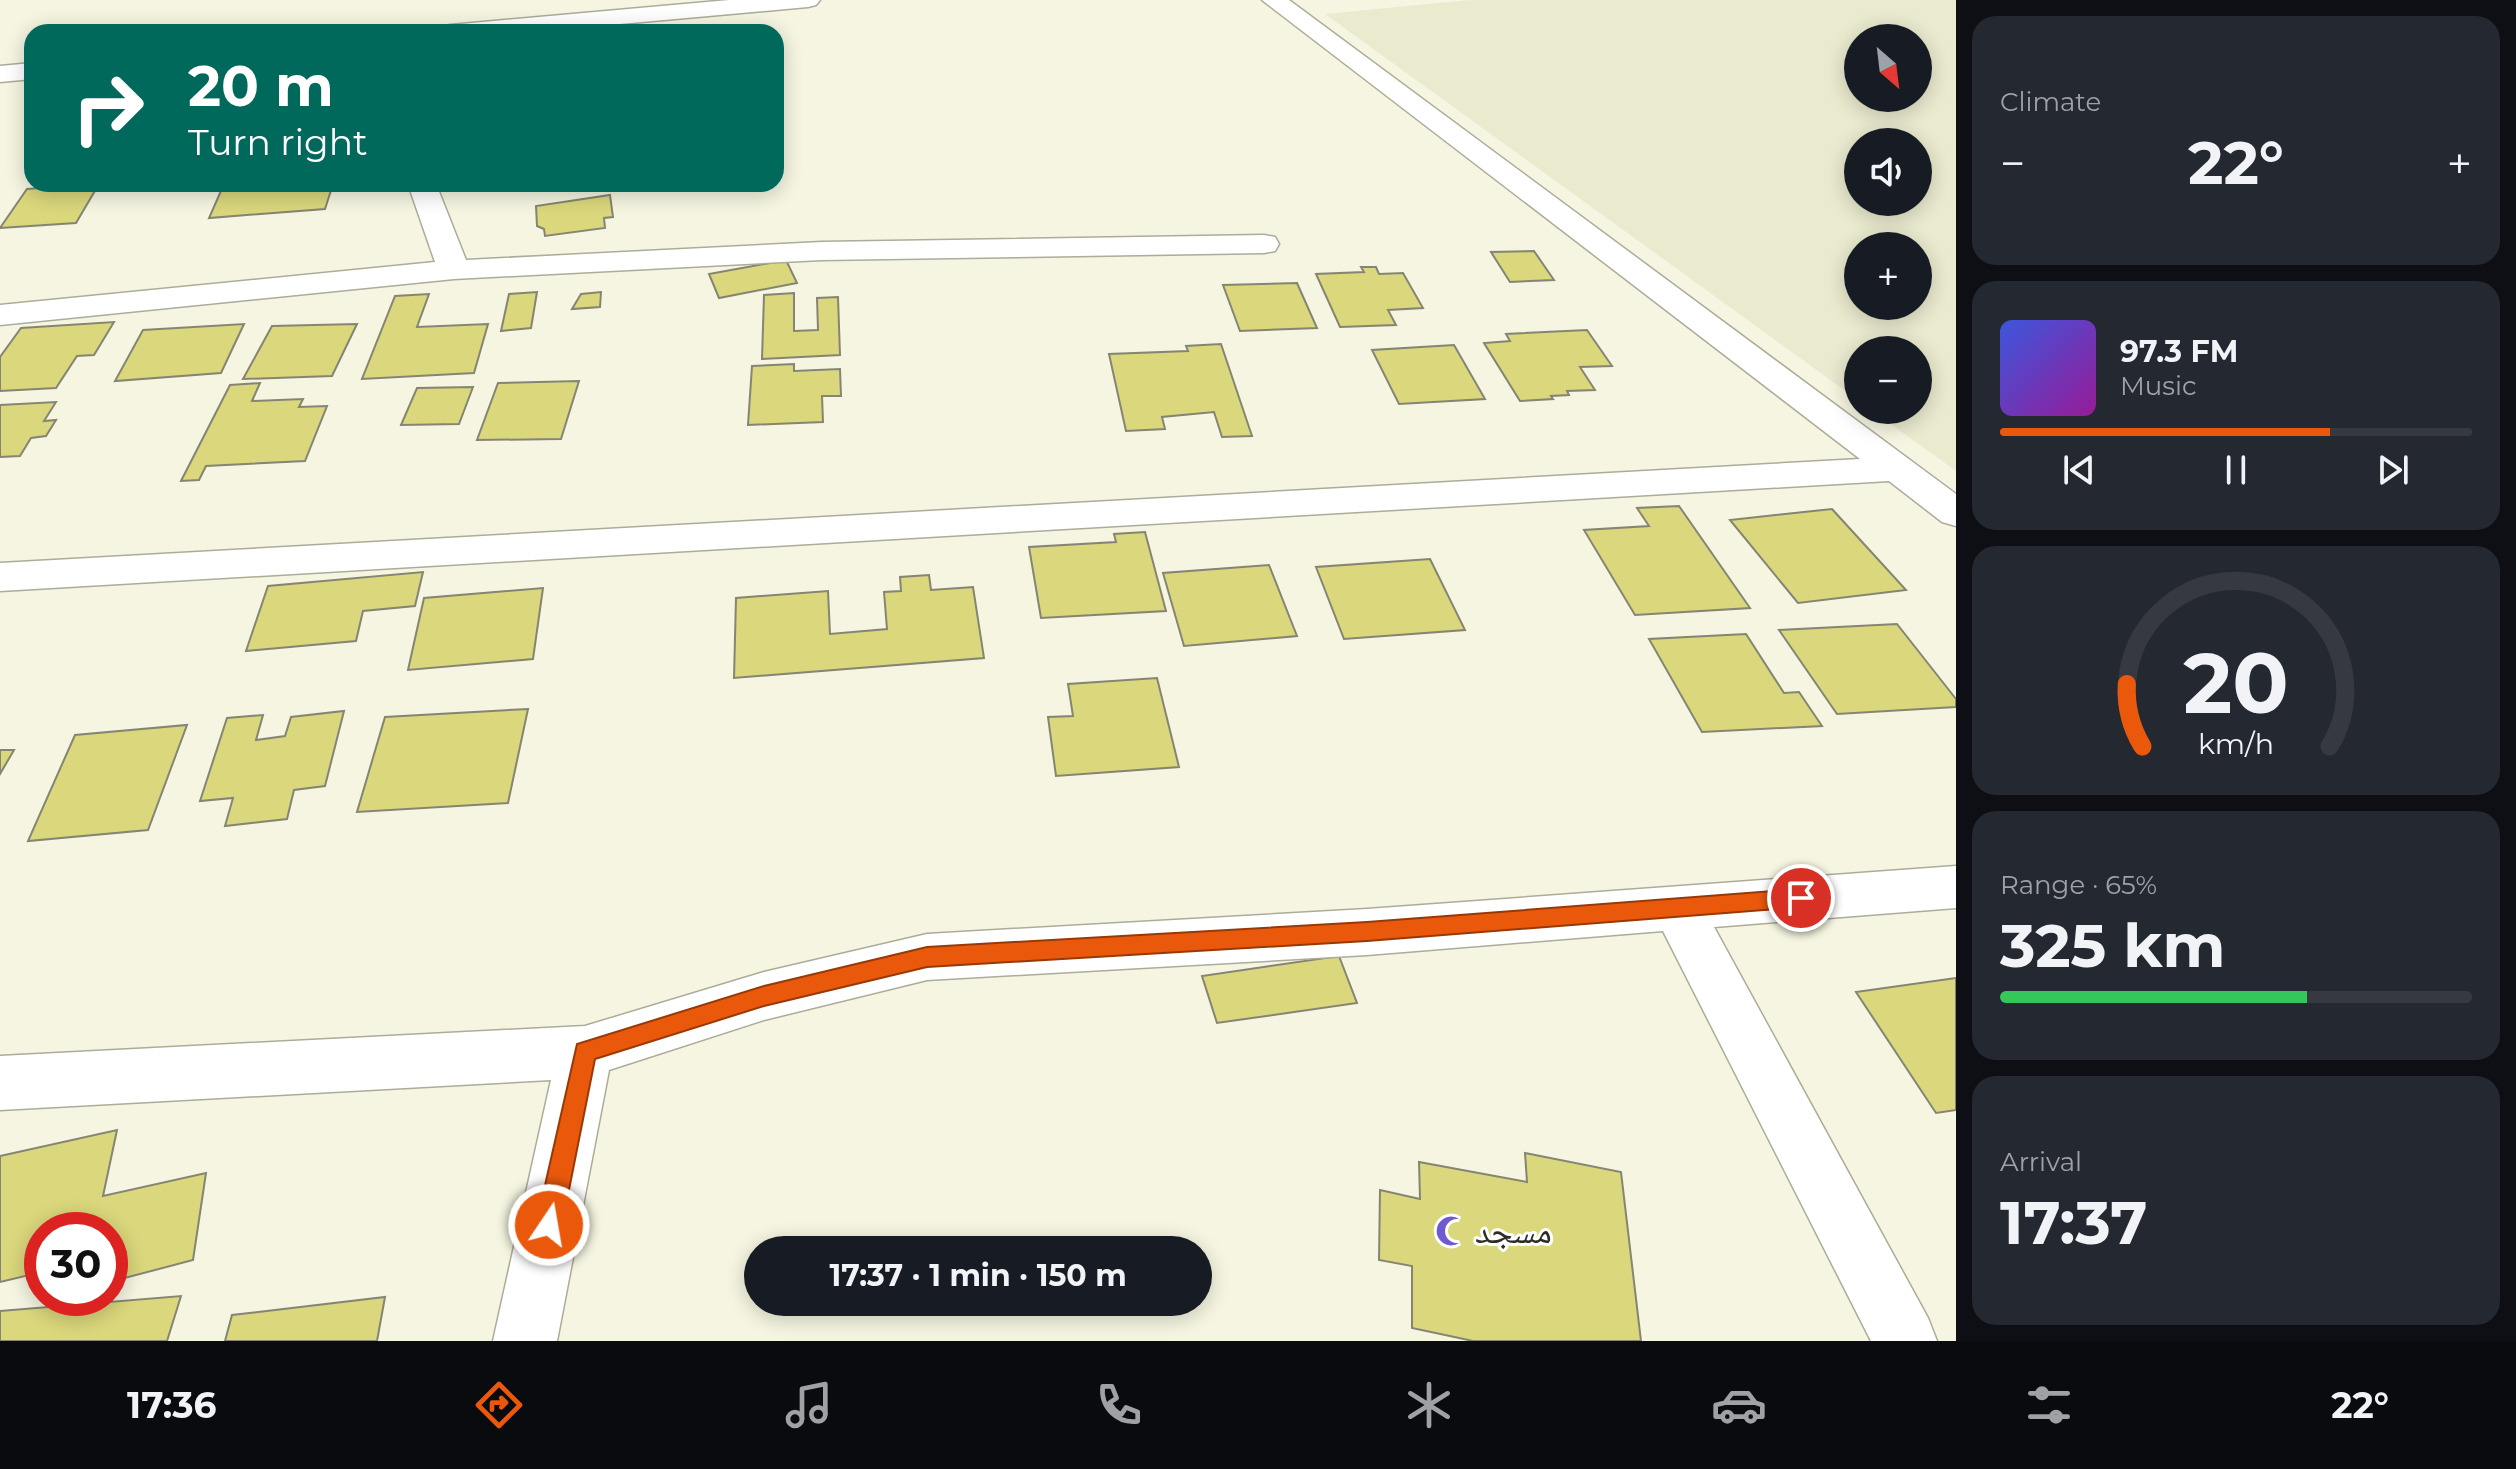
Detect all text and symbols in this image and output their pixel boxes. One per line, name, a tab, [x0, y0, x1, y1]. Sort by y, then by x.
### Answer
north arrow	[1844, 24, 1932, 112]
map controls	[1844, 24, 1932, 424]
text: 20 m	[188, 52, 334, 120]
icon: right	[56, 56, 160, 160]
text: Climate	[2000, 86, 2101, 118]
text: Turn right	[188, 120, 368, 164]
text: 22°	[2188, 126, 2284, 199]
button: sound	[1844, 128, 1932, 216]
text: −	[2000, 136, 2025, 190]
text: +	[2447, 136, 2472, 190]
button: +	[1844, 232, 1932, 320]
text: 97.3 FM	[2120, 333, 2238, 370]
button: −	[1844, 336, 1932, 424]
text: Music	[2120, 370, 2197, 402]
icon: previous	[2057, 448, 2101, 492]
icon: pause	[2214, 448, 2258, 492]
icon: next	[2371, 448, 2415, 492]
text: 20	[2183, 631, 2289, 733]
text: km/h	[2198, 726, 2274, 761]
pin	[1767, 864, 1835, 932]
text: Range · 65%	[2000, 869, 2157, 901]
icon: arrive	[1779, 876, 1823, 920]
text: 325 km	[2000, 909, 2225, 982]
text: Arrival	[2000, 1146, 2082, 1178]
position arrow	[507, 1183, 591, 1267]
text: 17:37	[2000, 1186, 2147, 1259]
place label: مسجد	[1475, 1210, 1552, 1252]
speed limit sign: 30	[24, 1212, 128, 1316]
mosque icon: مسجد	[1434, 1214, 1468, 1248]
text: 17:37 · 1 min · 150 m	[829, 1257, 1127, 1294]
icon: directions	[471, 1377, 527, 1433]
icon: music	[781, 1377, 837, 1433]
icon: phone	[1091, 1377, 1147, 1433]
icon: climate	[1401, 1377, 1457, 1433]
icon: car	[1711, 1377, 1767, 1433]
icon: filters	[2021, 1377, 2077, 1433]
text: 17:36	[127, 1383, 216, 1427]
text: 22°	[2331, 1383, 2389, 1427]

